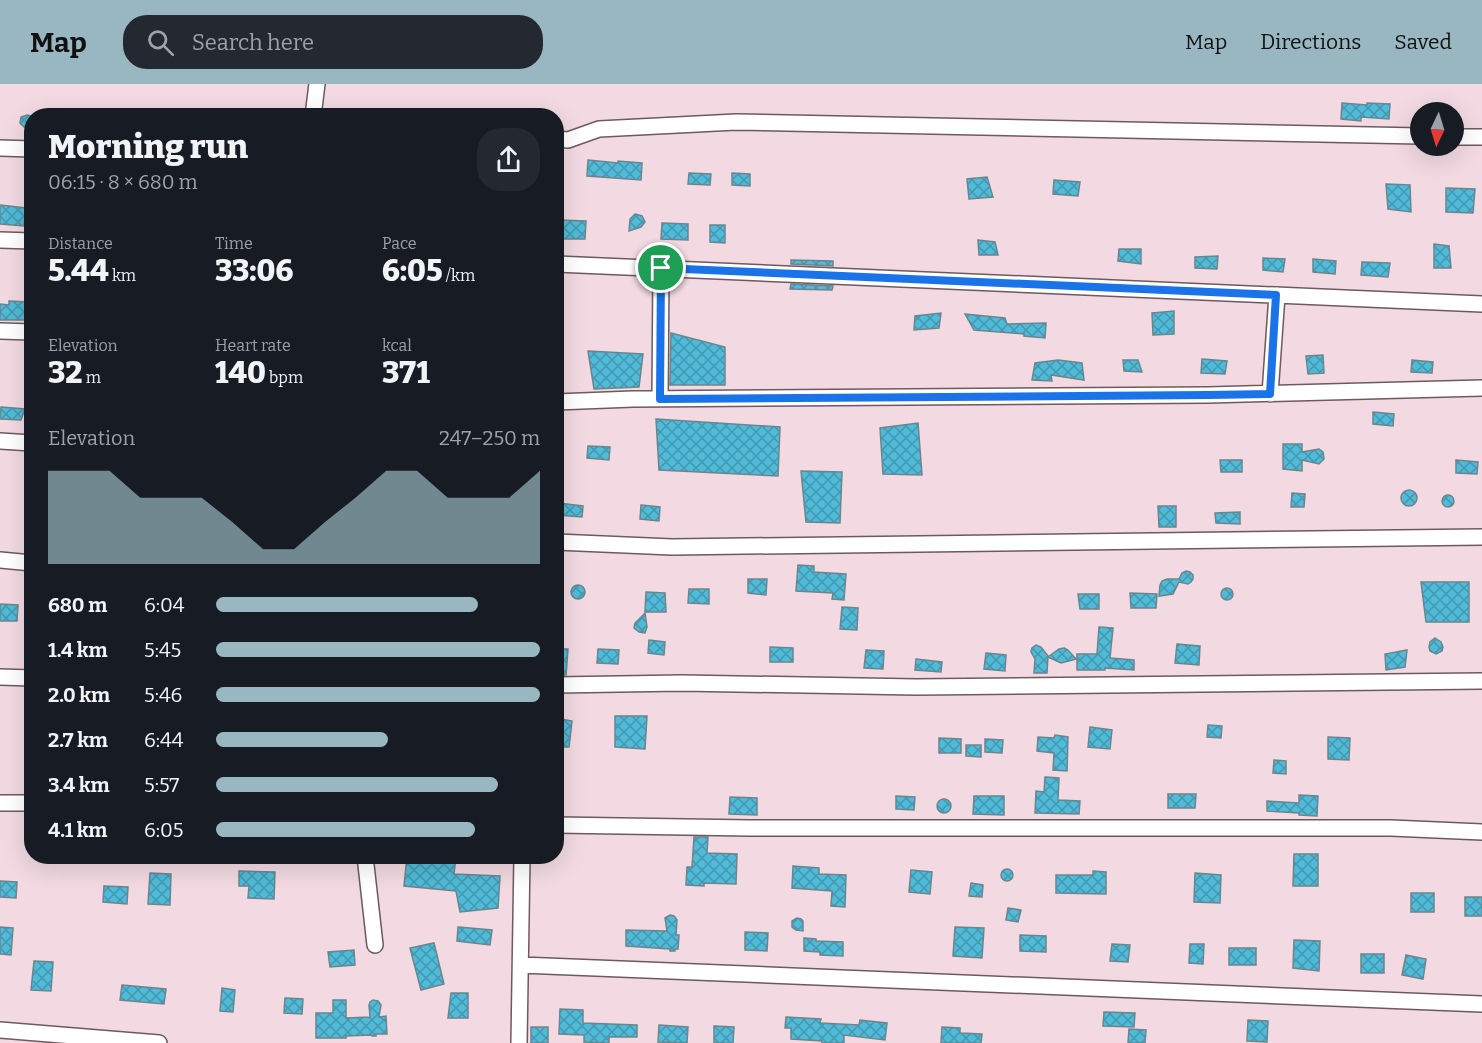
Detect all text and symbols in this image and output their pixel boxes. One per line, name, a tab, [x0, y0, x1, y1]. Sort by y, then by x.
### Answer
search box	[123, 15, 543, 69]
text: Map	[30, 26, 87, 59]
icon: search	[144, 26, 177, 59]
text: Search here	[192, 29, 314, 56]
text: Map	[1185, 29, 1227, 55]
text: Directions	[1260, 29, 1361, 55]
text: Saved	[1394, 29, 1452, 55]
north arrow	[1410, 102, 1464, 156]
map controls	[1410, 102, 1464, 156]
text: Morning run	[48, 127, 248, 167]
button: share	[477, 128, 540, 191]
text: 06:15 · 8 × 680 m	[48, 170, 198, 194]
text: Distance	[48, 234, 113, 253]
text: Time	[215, 234, 253, 253]
text: Pace	[382, 234, 417, 253]
pin	[635, 242, 686, 293]
icon: arrive	[644, 251, 677, 284]
text: 5.44	[48, 253, 109, 289]
text: 33:06	[215, 253, 293, 289]
text: 6:05	[382, 253, 443, 289]
text: km	[109, 266, 136, 285]
text: /km	[443, 266, 475, 285]
text: Elevation	[48, 336, 118, 355]
text: Heart rate	[215, 336, 291, 355]
text: kcal	[382, 336, 412, 355]
text: 32	[48, 355, 83, 391]
text: 140	[215, 355, 266, 391]
text: 371	[382, 355, 430, 391]
text: m	[83, 368, 101, 387]
text: bpm	[266, 368, 303, 387]
text: Elevation	[48, 426, 135, 450]
text: 247–250 m	[439, 426, 540, 450]
text: 680 m	[48, 593, 107, 617]
text: 6:04	[144, 593, 184, 617]
text: 1.4 km	[48, 638, 108, 662]
text: 5:45	[144, 638, 181, 662]
text: 2.0 km	[48, 683, 110, 707]
text: 5:46	[144, 683, 182, 707]
text: 2.7 km	[48, 728, 108, 752]
text: 6:44	[144, 728, 183, 752]
text: 3.4 km	[48, 773, 110, 797]
text: 5:57	[144, 773, 179, 797]
text: 4.1 km	[48, 818, 107, 842]
text: 6:05	[144, 818, 183, 842]

